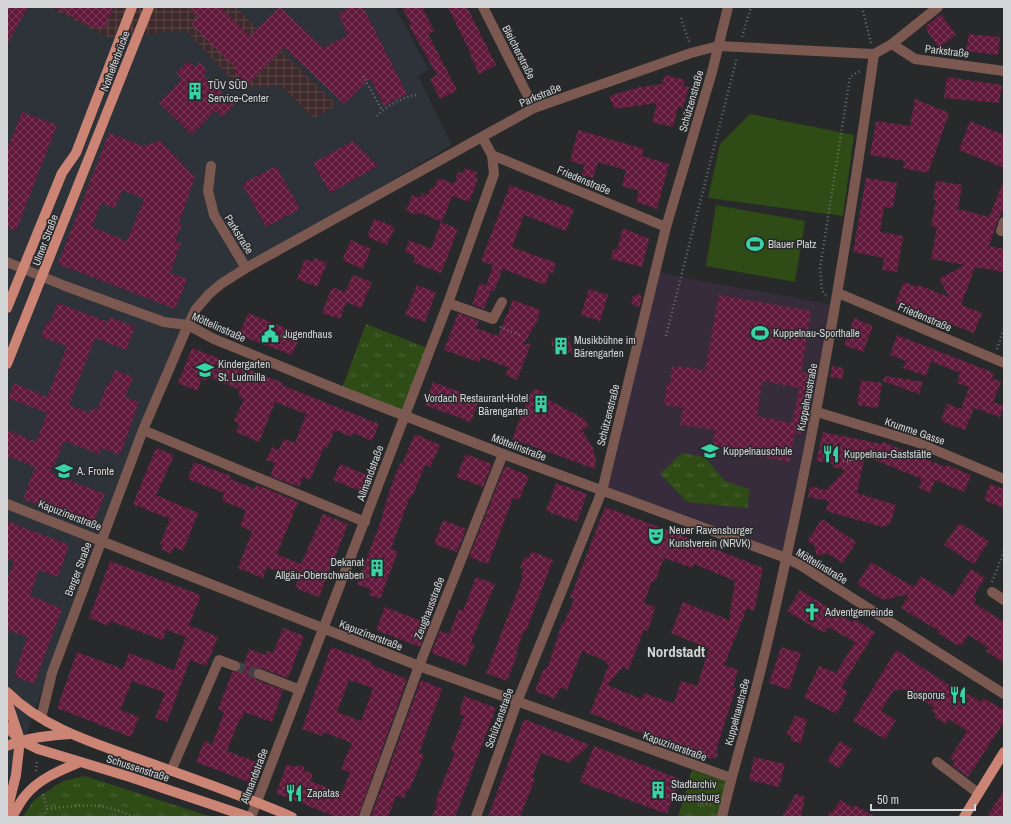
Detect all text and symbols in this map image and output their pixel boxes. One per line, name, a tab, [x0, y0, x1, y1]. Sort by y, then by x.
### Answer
street label: Bleicherstraße	[499, 23, 539, 81]
street label: Nothelferbrücke	[97, 29, 133, 93]
street label: Parkstraße	[924, 41, 970, 61]
street label: Schützenstraße	[676, 69, 706, 133]
place label: TÜV SÜD Service-Center	[208, 78, 269, 105]
street label: Parkstraße	[517, 80, 563, 110]
building icon: TÜV SÜD Service-Center	[185, 81, 205, 101]
street label: Friedenstraße	[555, 162, 613, 198]
street label: Ulmer Straße	[29, 212, 61, 268]
street label: Parkstraße	[221, 212, 257, 256]
sports icon: Blauer Platz	[745, 234, 765, 254]
place label: Blauer Platz	[768, 237, 817, 251]
street label: Friedenstraße	[896, 299, 954, 335]
street label: Möttelinstraße	[190, 309, 248, 345]
sports icon: Kuppelnau-Sporthalle	[750, 323, 770, 343]
public building icon: Jugendhaus	[260, 324, 280, 344]
place label: Kuppelnau-Sporthalle	[773, 326, 860, 340]
place label: Jugendhaus	[283, 327, 333, 341]
place label: Musikbühne im Bärengarten	[574, 333, 636, 360]
building icon: Musikbühne im Bärengarten	[551, 336, 571, 356]
place label: Kindergarten St. Ludmilla	[218, 357, 270, 384]
school or university icon: Kindergarten St. Ludmilla	[195, 360, 215, 380]
street label: Kuppelnaustraße	[794, 362, 820, 432]
street label: Schützenstraße	[594, 383, 622, 447]
place label: Vordach Restaurant-Hotel Bärengarten	[424, 391, 528, 418]
building icon: Vordach Restaurant-Hotel Bärengarten	[531, 394, 551, 414]
street label: Krumme Gasse	[883, 414, 947, 448]
street label: Möttelinstraße	[490, 430, 548, 464]
school or university icon: Kuppelnauschule	[700, 441, 720, 461]
street label: Allmandstraße	[353, 443, 387, 504]
place label: Kuppelnauschule	[723, 444, 792, 458]
restaurant icon: Kuppelnau-Gaststätte	[821, 444, 841, 464]
place label: Kuppelnau-Gaststätte	[844, 447, 931, 461]
school or university icon: A. Fronte	[54, 461, 74, 481]
place label: A. Fronte	[76, 464, 114, 478]
street label: Kapuzinerstraße	[36, 497, 104, 533]
place label: Neuer Ravensburger Kunstverein (NRVK)	[669, 523, 753, 550]
theatre icon: Neuer Ravensburger Kunstverein (NRVK)	[646, 526, 666, 546]
street label: Berger Straße	[61, 540, 95, 598]
street label: Möttelinstraße	[794, 545, 850, 587]
place label: Dekanat Allgäu-Oberschwaben	[274, 555, 364, 582]
building icon: Dekanat Allgäu-Oberschwaben	[367, 558, 387, 578]
street label: Zeughausstraße	[411, 575, 447, 641]
church icon: Adventgemeinde	[802, 602, 822, 622]
place label: Adventgemeinde	[824, 605, 893, 619]
street label: Kapuzinerstraße	[337, 617, 405, 653]
district label: Nordstadt	[647, 641, 705, 662]
street label: Kuppelnaustraße	[721, 677, 753, 747]
restaurant icon: Bosporus	[948, 685, 968, 705]
street label: Schützenstraße	[482, 686, 516, 750]
place label: Bosporus	[907, 688, 945, 702]
street label: Kapuzinerstraße	[641, 728, 709, 764]
street label: Allmandstraße	[237, 746, 271, 807]
street label: Schussenstraße	[105, 751, 171, 785]
place label: Stadtarchiv Ravensburg	[671, 777, 720, 804]
building icon: Stadtarchiv Ravensburg	[648, 780, 668, 800]
restaurant icon: Zapatas	[284, 783, 304, 803]
place label: Zapatas	[307, 786, 340, 800]
scale bar	[871, 786, 975, 812]
text: 50 m	[877, 792, 899, 808]

